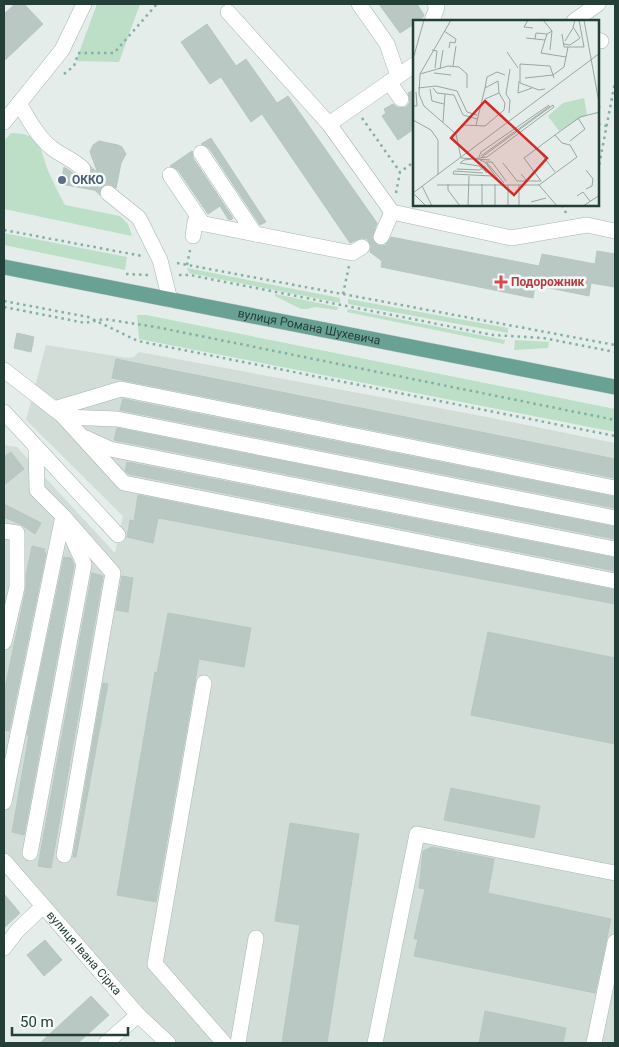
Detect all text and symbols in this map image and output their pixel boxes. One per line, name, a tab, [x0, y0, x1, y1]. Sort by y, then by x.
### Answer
inset map	[413, 20, 599, 206]
place label: ОККО	[72, 173, 104, 187]
marker: ОККО	[56, 174, 68, 186]
place label: Подорожник	[511, 275, 584, 289]
marker: Подорожник	[495, 276, 507, 288]
street label: вулиця Романа Шухевича	[237, 306, 382, 348]
street label: вулиця Івана Сірка	[44, 908, 124, 998]
scale bar	[12, 1004, 129, 1036]
text: 50 m	[20, 1013, 54, 1031]

